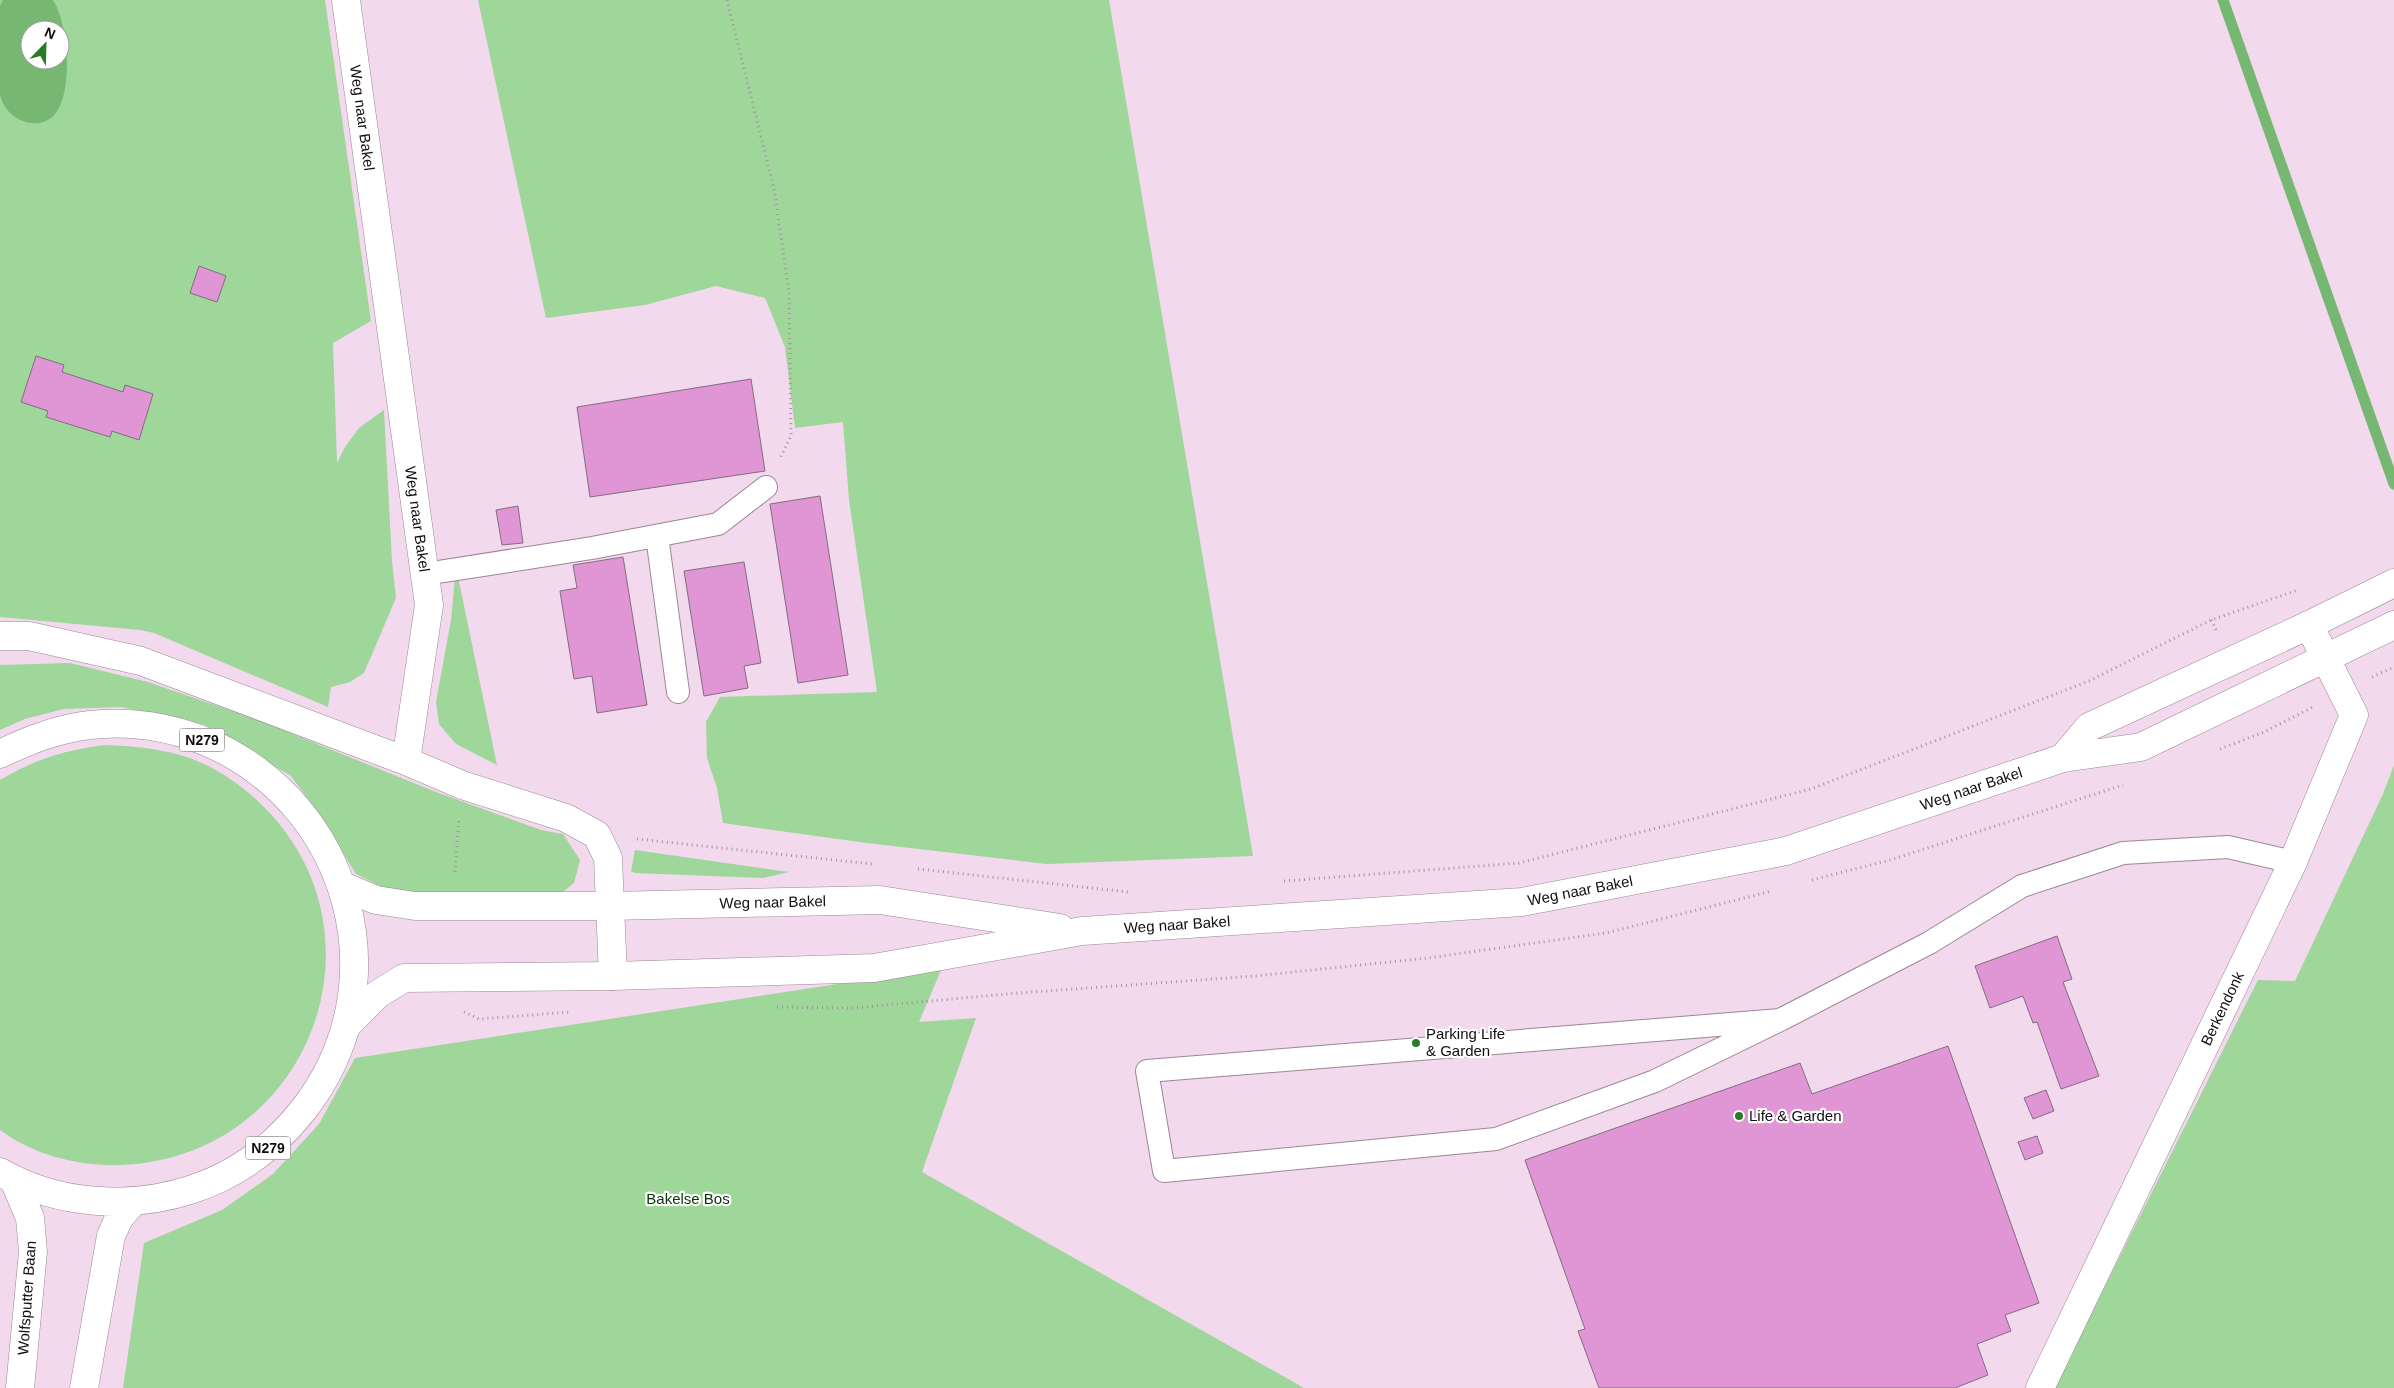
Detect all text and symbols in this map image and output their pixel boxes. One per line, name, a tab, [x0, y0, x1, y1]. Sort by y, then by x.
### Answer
north arrow	[20, 20, 70, 70]
text: N	[42, 24, 58, 42]
street label: Weg naar Bakel	[347, 64, 378, 172]
street label: Weg naar Bakel	[402, 465, 433, 573]
road number: N279	[180, 728, 224, 752]
street label: Weg naar Bakel	[1918, 763, 2024, 813]
street label: Weg naar Bakel	[1526, 872, 1634, 909]
street label: Weg naar Bakel	[719, 892, 826, 912]
street label: Weg naar Bakel	[1123, 912, 1231, 936]
street label: Berkendonk	[2197, 968, 2247, 1048]
place label: Parking Life & Garden	[1426, 1025, 1505, 1059]
marker: Parking Life & Garden	[1410, 1037, 1422, 1049]
place label: Life & Garden	[1749, 1107, 1842, 1124]
marker: Life & Garden	[1733, 1110, 1745, 1122]
road number: N279	[246, 1136, 290, 1160]
park label: Bakelse Bos	[646, 1190, 730, 1207]
street label: Wolfsputter Baan	[14, 1240, 39, 1356]

